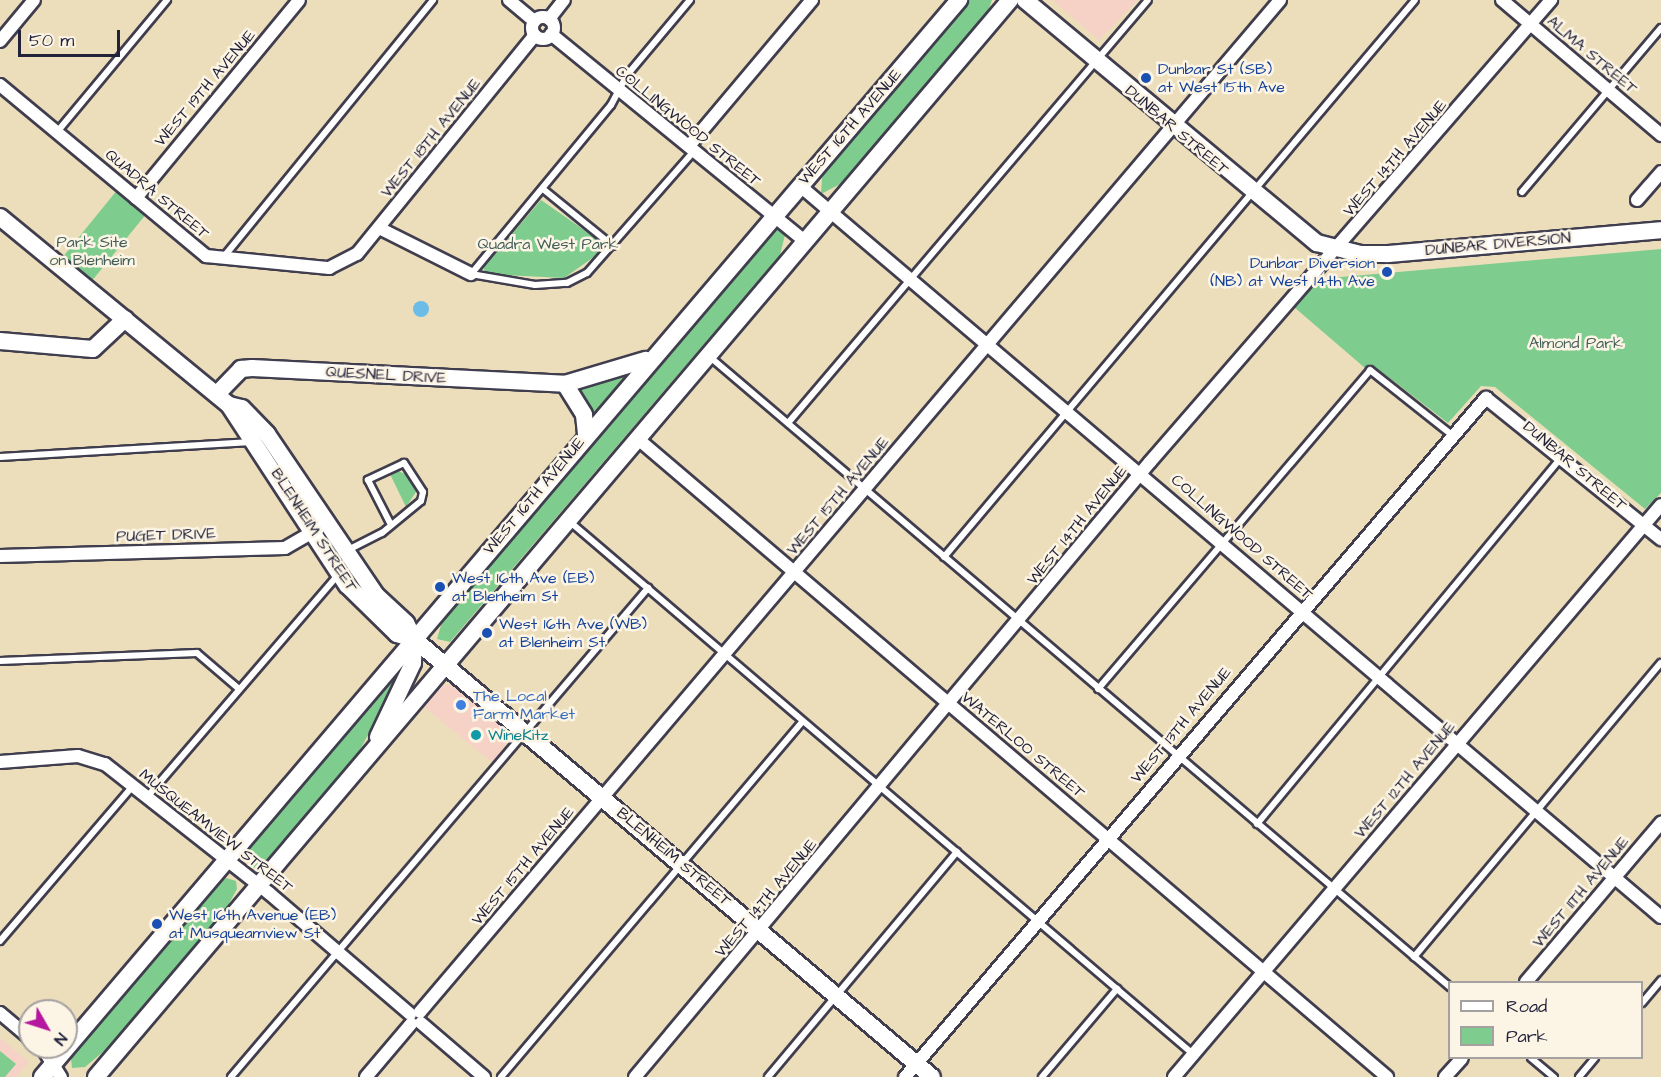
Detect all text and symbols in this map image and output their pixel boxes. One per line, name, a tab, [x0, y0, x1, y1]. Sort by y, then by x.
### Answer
street label: ALMA STREET	[1543, 12, 1641, 98]
scale bar	[21, 18, 123, 56]
street label: WEST 19TH AVENUE	[151, 26, 259, 150]
text: 50 m	[29, 28, 74, 53]
place label: Dunbar St (SB) at West 15th Ave	[1158, 59, 1285, 97]
street label: COLLINGWOOD STREET	[611, 61, 765, 191]
street label: WEST 16TH AVENUE	[794, 65, 906, 189]
marker: Dunbar St (SB) at West 15th Ave	[1139, 71, 1153, 85]
street label: WEST 18TH AVENUE	[377, 74, 485, 202]
street label: DUNBAR STREET	[1121, 81, 1233, 179]
street label: WEST 14TH AVENUE	[1339, 96, 1451, 220]
street label: QUADRA STREET	[101, 145, 213, 243]
street label: DUNBAR DIVERSION	[1424, 228, 1572, 260]
park label: Park Site on Blenheim	[49, 232, 135, 270]
park label: Quadra West Park	[478, 234, 618, 254]
place label: Dunbar Diversion (NB) at West 14th Ave	[1210, 253, 1375, 291]
marker: Dunbar Diversion (NB) at West 14th Ave	[1380, 265, 1394, 279]
park label: Almond Park	[1529, 333, 1623, 353]
street label: QUESNEL DRIVE	[325, 362, 447, 388]
street label: DUNBAR STREET	[1519, 417, 1631, 515]
street label: WEST 16TH AVENUE	[479, 433, 589, 559]
street label: WEST 15TH AVENUE	[783, 433, 893, 559]
street label: WEST 14TH AVENUE	[1023, 461, 1131, 589]
street label: BLENHEIM STREET	[267, 464, 361, 596]
street label: COLLINGWOOD STREET	[1167, 470, 1317, 604]
street label: PUGET DRIVE	[116, 524, 216, 546]
place label: West 16th Ave (EB) at Blenheim St	[452, 568, 594, 606]
marker: West 16th Ave (EB) at Blenheim St	[433, 580, 447, 594]
place label: West 16th Ave (WB) at Blenheim St	[499, 614, 647, 652]
marker: West 16th Ave (WB) at Blenheim St	[480, 626, 494, 640]
street label: WEST 13TH AVENUE	[1127, 663, 1235, 787]
place label: The Local Farm Market	[473, 686, 575, 724]
street label: WATERLOO STREET	[957, 688, 1089, 802]
marker: The Local Farm Market	[454, 698, 468, 712]
street label: WEST 12TH AVENUE	[1351, 718, 1459, 842]
place label: WineKitz	[488, 725, 549, 745]
marker: WineKitz	[469, 728, 483, 742]
street label: MUSQUEAMVIEW STREET	[135, 765, 297, 897]
street label: WEST 15TH AVENUE	[468, 803, 578, 929]
street label: BLENHEIM STREET	[613, 803, 735, 911]
street label: WEST 11TH AVENUE	[1529, 832, 1633, 952]
street label: WEST 14TH AVENUE	[711, 835, 821, 961]
place label: West 16th Avenue (EB) at Musqueamview St	[169, 905, 336, 943]
marker: West 16th Avenue (EB) at Musqueamview St	[150, 917, 164, 931]
legend	[1448, 981, 1643, 1059]
text: Road	[1506, 994, 1547, 1019]
north arrow	[18, 999, 78, 1059]
text: Park	[1506, 1024, 1548, 1049]
text: N	[49, 1028, 72, 1050]

